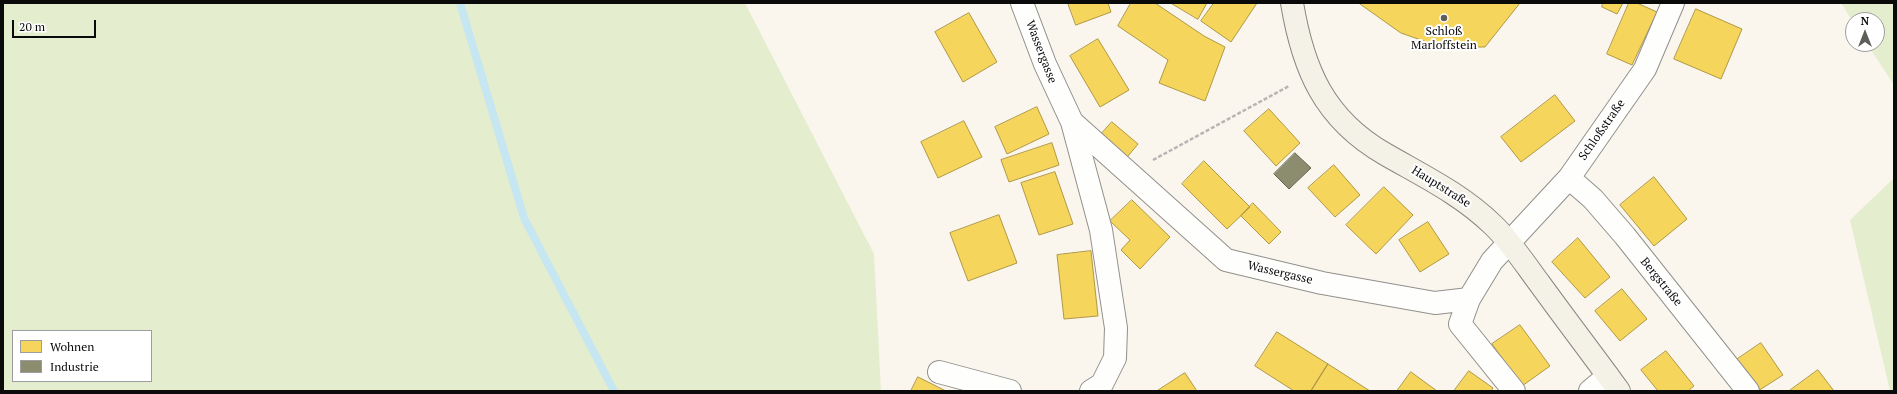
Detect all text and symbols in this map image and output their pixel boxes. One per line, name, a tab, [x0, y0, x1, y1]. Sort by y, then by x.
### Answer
scale bar	[14, 12, 98, 38]
north arrow	[1845, 12, 1885, 52]
marker: Schloß Marloffstein	[1439, 13, 1449, 23]
text: N	[1861, 14, 1869, 28]
street label: Wassergasse	[1022, 18, 1060, 86]
text: 20 m	[19, 19, 45, 34]
place label: Schloß Marloffstein	[1411, 25, 1477, 53]
street label: Schloßstraße	[1576, 97, 1628, 163]
street label: Hauptstraße	[1409, 163, 1473, 211]
street label: Bergstraße	[1637, 255, 1685, 309]
street label: Wassergasse	[1246, 259, 1314, 287]
legend	[12, 330, 152, 382]
text: Wohnen	[50, 339, 94, 354]
text: Industrie	[50, 359, 99, 374]

